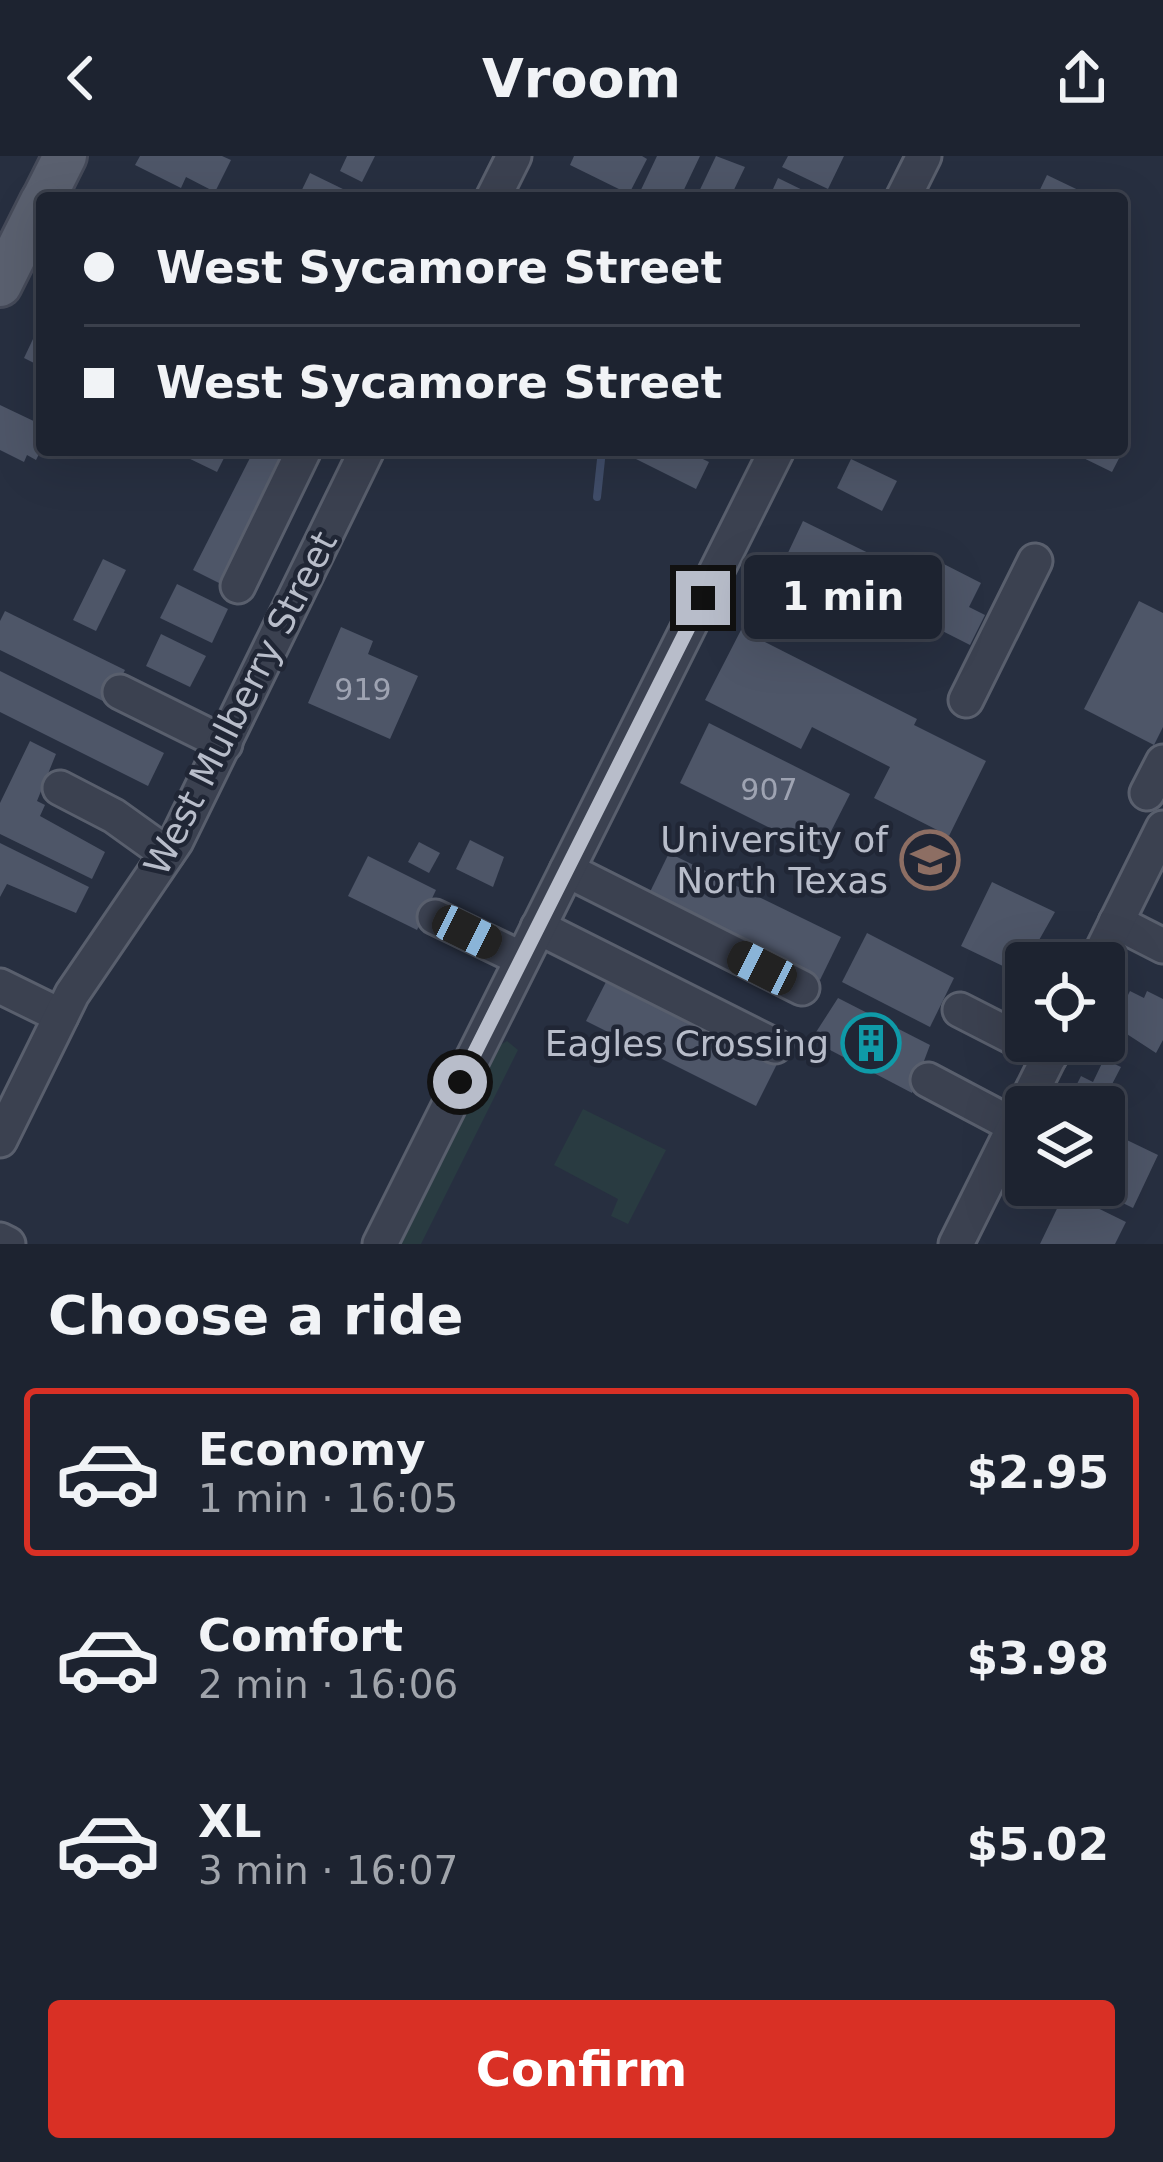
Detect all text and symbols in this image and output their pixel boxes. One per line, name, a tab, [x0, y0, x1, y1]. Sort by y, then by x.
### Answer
icon: back	[48, 45, 114, 111]
icon: share	[1049, 45, 1115, 111]
text: Vroom	[482, 47, 681, 110]
text: West Sycamore Street	[156, 241, 722, 294]
text: West Sycamore Street	[156, 356, 722, 409]
street label: West Mulberry Street	[136, 525, 345, 882]
callout: 1 min	[745, 556, 943, 640]
route end	[676, 571, 730, 625]
text: 1 min	[782, 574, 904, 619]
house number: 919	[334, 672, 392, 707]
house number: 907	[740, 772, 798, 807]
place label: University of North Texas	[660, 819, 889, 901]
school or university icon: University of North Texas	[899, 829, 961, 891]
car	[427, 900, 507, 964]
car	[722, 936, 802, 1000]
map controls	[1005, 942, 1125, 1206]
button: locate	[1005, 942, 1125, 1062]
building icon: Eagles Crossing	[840, 1012, 902, 1074]
place label: Eagles Crossing	[545, 1023, 829, 1064]
route start	[433, 1055, 487, 1109]
button: layers	[1005, 1086, 1125, 1206]
text: Choose a ride	[48, 1284, 464, 1347]
icon: car	[54, 1418, 162, 1526]
text: Economy	[198, 1423, 426, 1476]
text: $2.95	[967, 1446, 1109, 1499]
text: 1 min · 16:05	[198, 1476, 458, 1521]
icon: car	[54, 1604, 162, 1712]
text: Comfort	[198, 1609, 403, 1662]
text: $3.98	[967, 1632, 1109, 1685]
text: 2 min · 16:06	[198, 1662, 458, 1707]
icon: car	[54, 1790, 162, 1898]
text: XL	[198, 1795, 261, 1848]
text: $5.02	[967, 1818, 1109, 1871]
text: 3 min · 16:07	[198, 1848, 458, 1893]
button: Confirm	[48, 2000, 1115, 2138]

